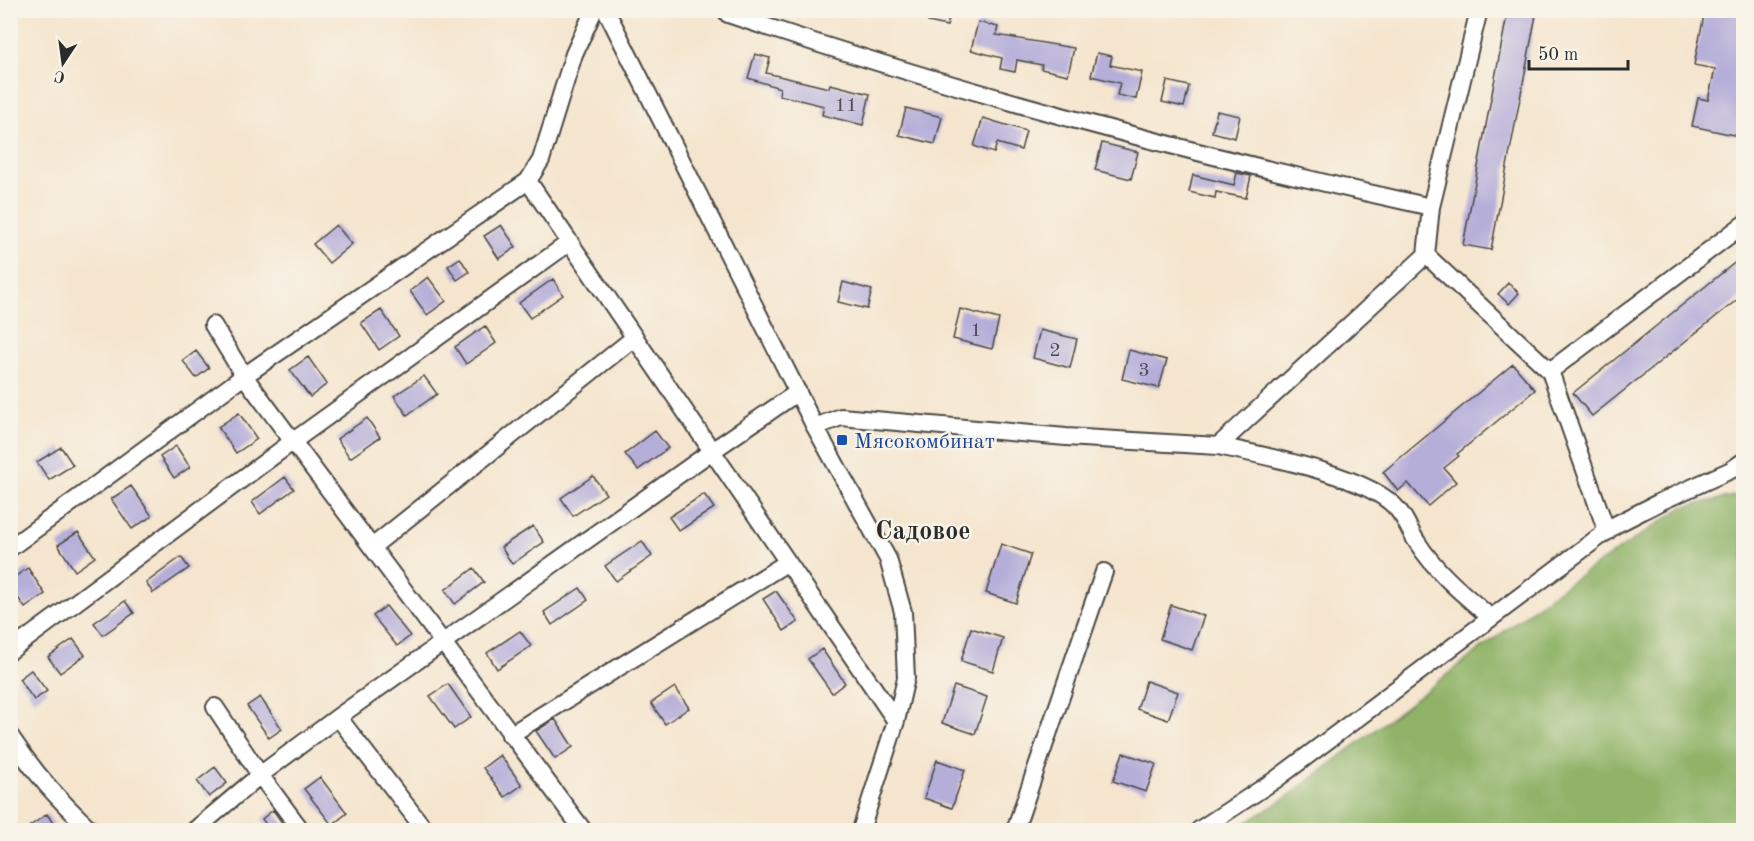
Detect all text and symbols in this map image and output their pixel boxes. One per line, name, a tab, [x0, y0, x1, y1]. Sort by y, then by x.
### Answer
north arrow	[33, 33, 93, 93]
scale bar	[1529, 33, 1628, 71]
text: 50 m	[1538, 46, 1578, 64]
text: С	[53, 67, 67, 85]
house number: 11	[834, 96, 858, 116]
house number: 1	[970, 321, 982, 341]
house number: 2	[1049, 341, 1061, 361]
house number: 3	[1138, 361, 1150, 381]
place label: Мясокомбинат	[854, 431, 995, 453]
marker: Мясокомбинат	[835, 433, 849, 447]
district label: Садовое	[875, 519, 971, 545]

